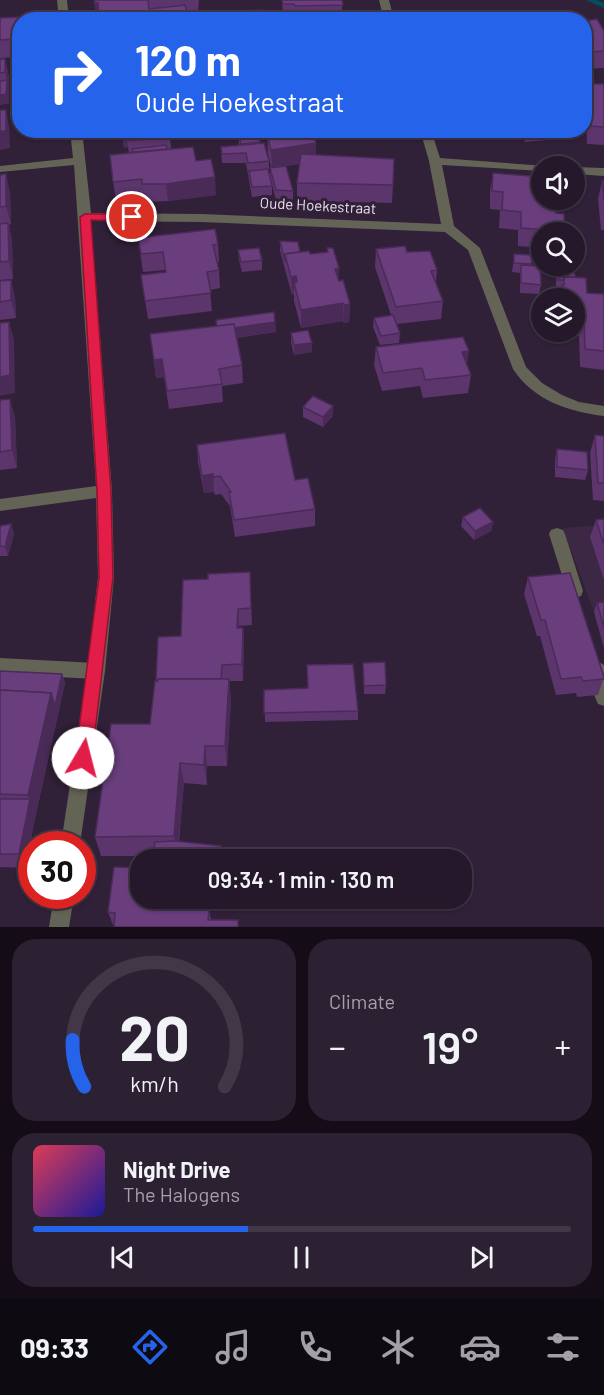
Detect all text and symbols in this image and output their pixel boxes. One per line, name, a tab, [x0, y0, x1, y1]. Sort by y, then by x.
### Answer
text: 120 m	[135, 34, 241, 84]
icon: right	[36, 36, 114, 114]
text: Oude Hoekestraat	[135, 85, 345, 117]
map controls	[531, 156, 585, 342]
button: sound	[531, 156, 585, 210]
pin	[106, 191, 157, 242]
street label: Oude Hoekestraat	[259, 193, 377, 217]
icon: arrive	[115, 200, 148, 233]
button: search	[531, 222, 585, 276]
button: layers	[531, 288, 585, 342]
position arrow	[51, 726, 115, 790]
speed limit sign: 30	[18, 831, 96, 909]
text: 09:34 · 1 min · 130 m	[208, 866, 394, 892]
text: Climate	[329, 989, 395, 1013]
text: 20	[119, 999, 189, 1073]
text: 19°	[422, 1019, 478, 1073]
text: −	[329, 1026, 346, 1066]
text: +	[555, 1026, 571, 1066]
text: km/h	[130, 1071, 178, 1096]
text: Night Drive	[123, 1156, 231, 1182]
text: The Halogens	[123, 1182, 240, 1206]
icon: previous	[106, 1241, 139, 1274]
icon: pause	[285, 1241, 318, 1274]
icon: next	[465, 1241, 498, 1274]
icon: directions	[129, 1326, 171, 1368]
icon: music	[212, 1326, 254, 1368]
icon: phone	[294, 1326, 336, 1368]
icon: climate	[377, 1326, 419, 1368]
icon: car	[459, 1326, 501, 1368]
icon: filters	[542, 1326, 584, 1368]
text: 09:33	[20, 1331, 89, 1363]

